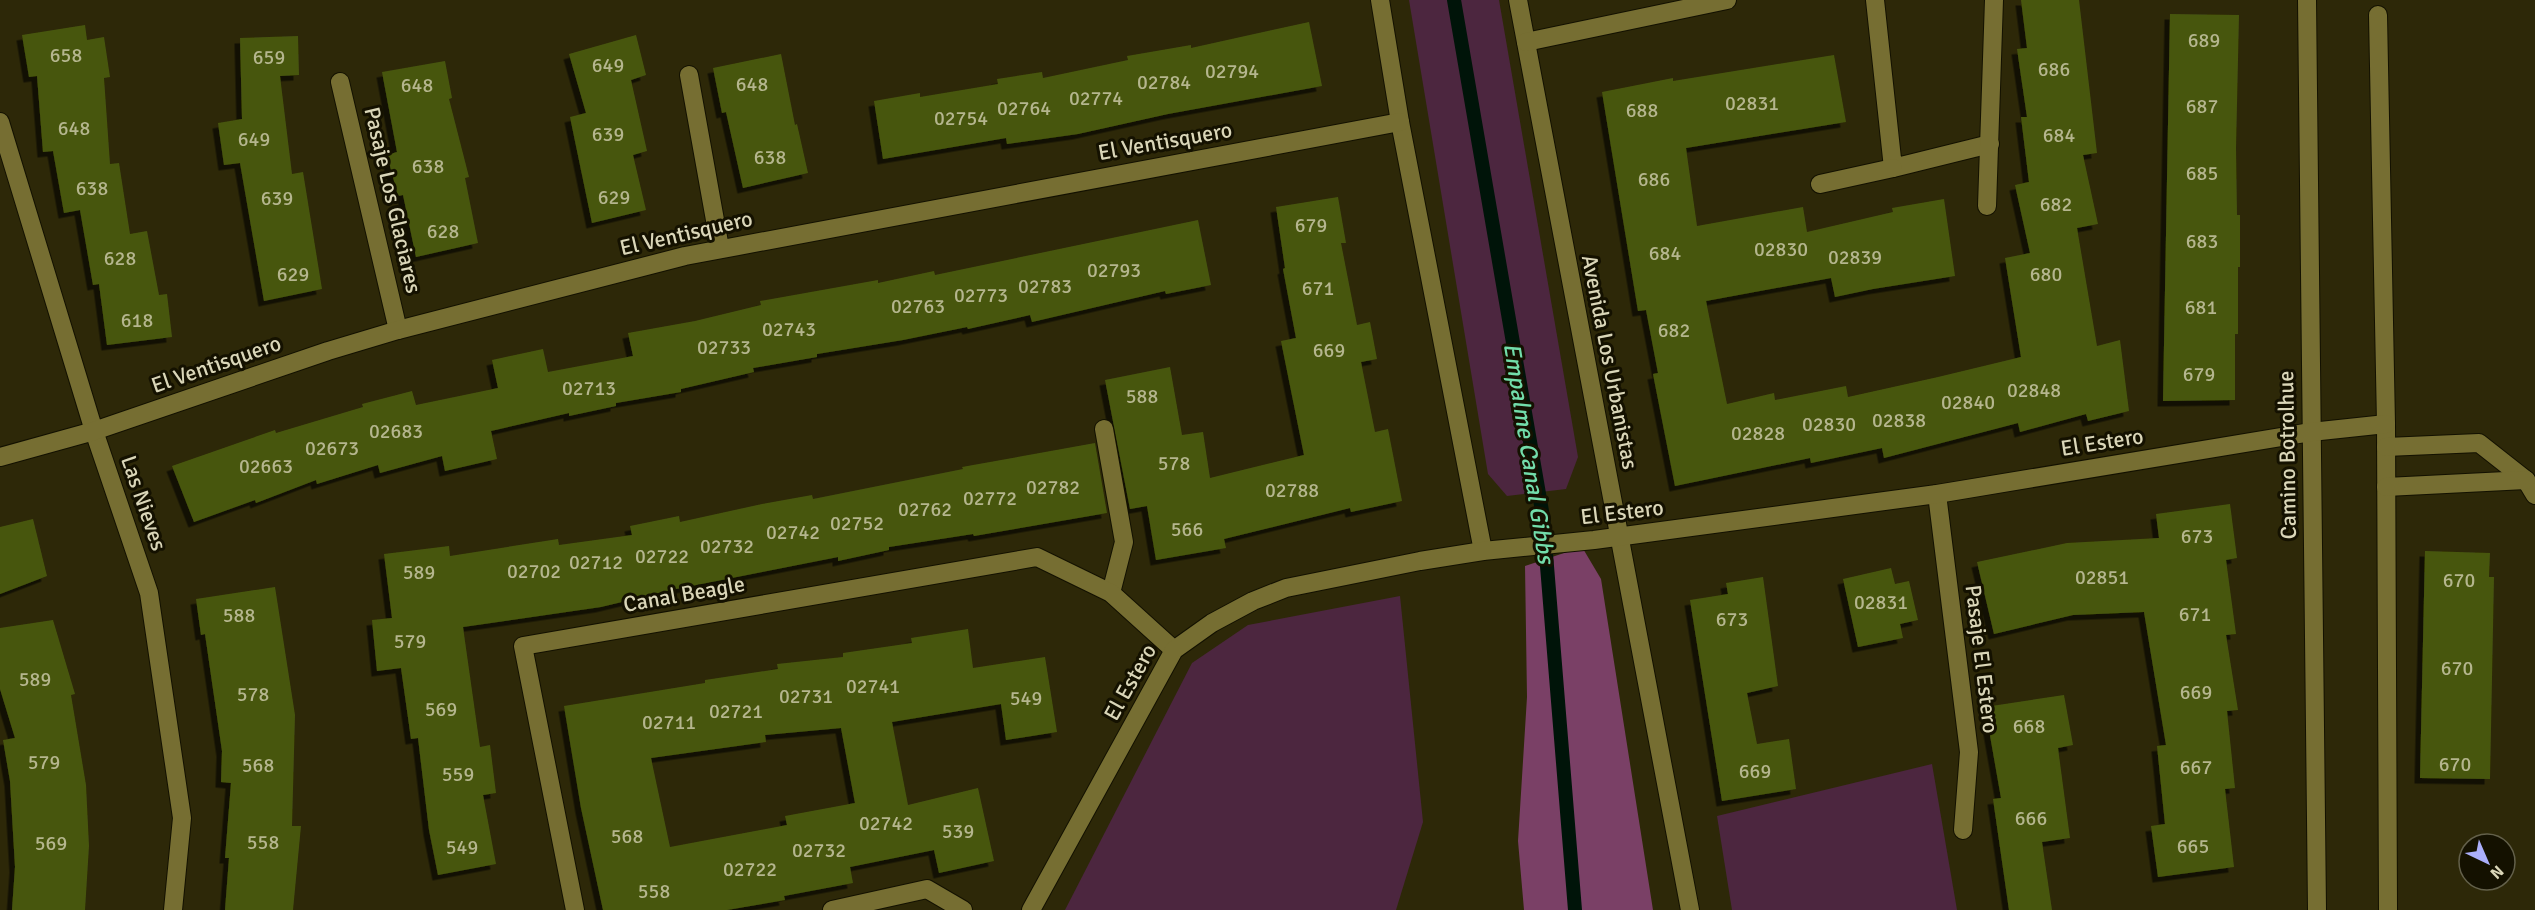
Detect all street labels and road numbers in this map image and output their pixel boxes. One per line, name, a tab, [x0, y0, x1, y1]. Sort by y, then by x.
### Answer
street label: Pasaje Los Glaciares	[358, 104, 428, 296]
street label: El Ventisquero	[1096, 116, 1234, 166]
street label: El Ventisquero	[617, 205, 755, 261]
street label: Avenida Los Urbanistas	[1576, 252, 1644, 472]
street label: El Ventisquero	[148, 329, 284, 399]
street label: Camino Botrolhue	[2272, 370, 2302, 540]
street label: El Estero	[2059, 422, 2145, 462]
street label: Las Nieves	[115, 452, 173, 554]
street label: El Estero	[1579, 494, 1665, 530]
street label: Canal Beagle	[621, 570, 747, 618]
street label: Pasaje El Estero	[1959, 583, 2005, 735]
street label: El Estero	[1098, 639, 1162, 725]

